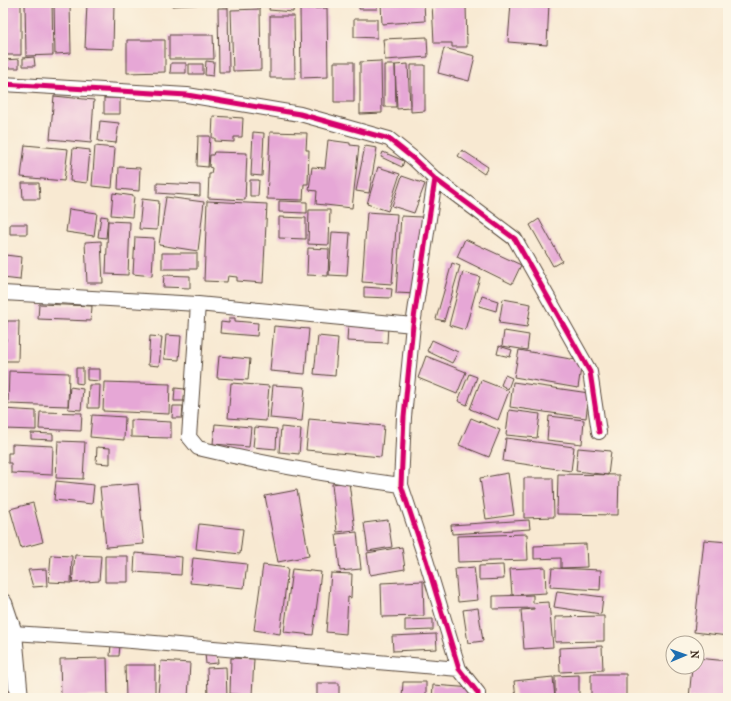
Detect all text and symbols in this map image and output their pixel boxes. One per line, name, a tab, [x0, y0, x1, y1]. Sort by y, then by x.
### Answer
north arrow	[665, 635, 705, 675]
text: N	[688, 650, 701, 660]

